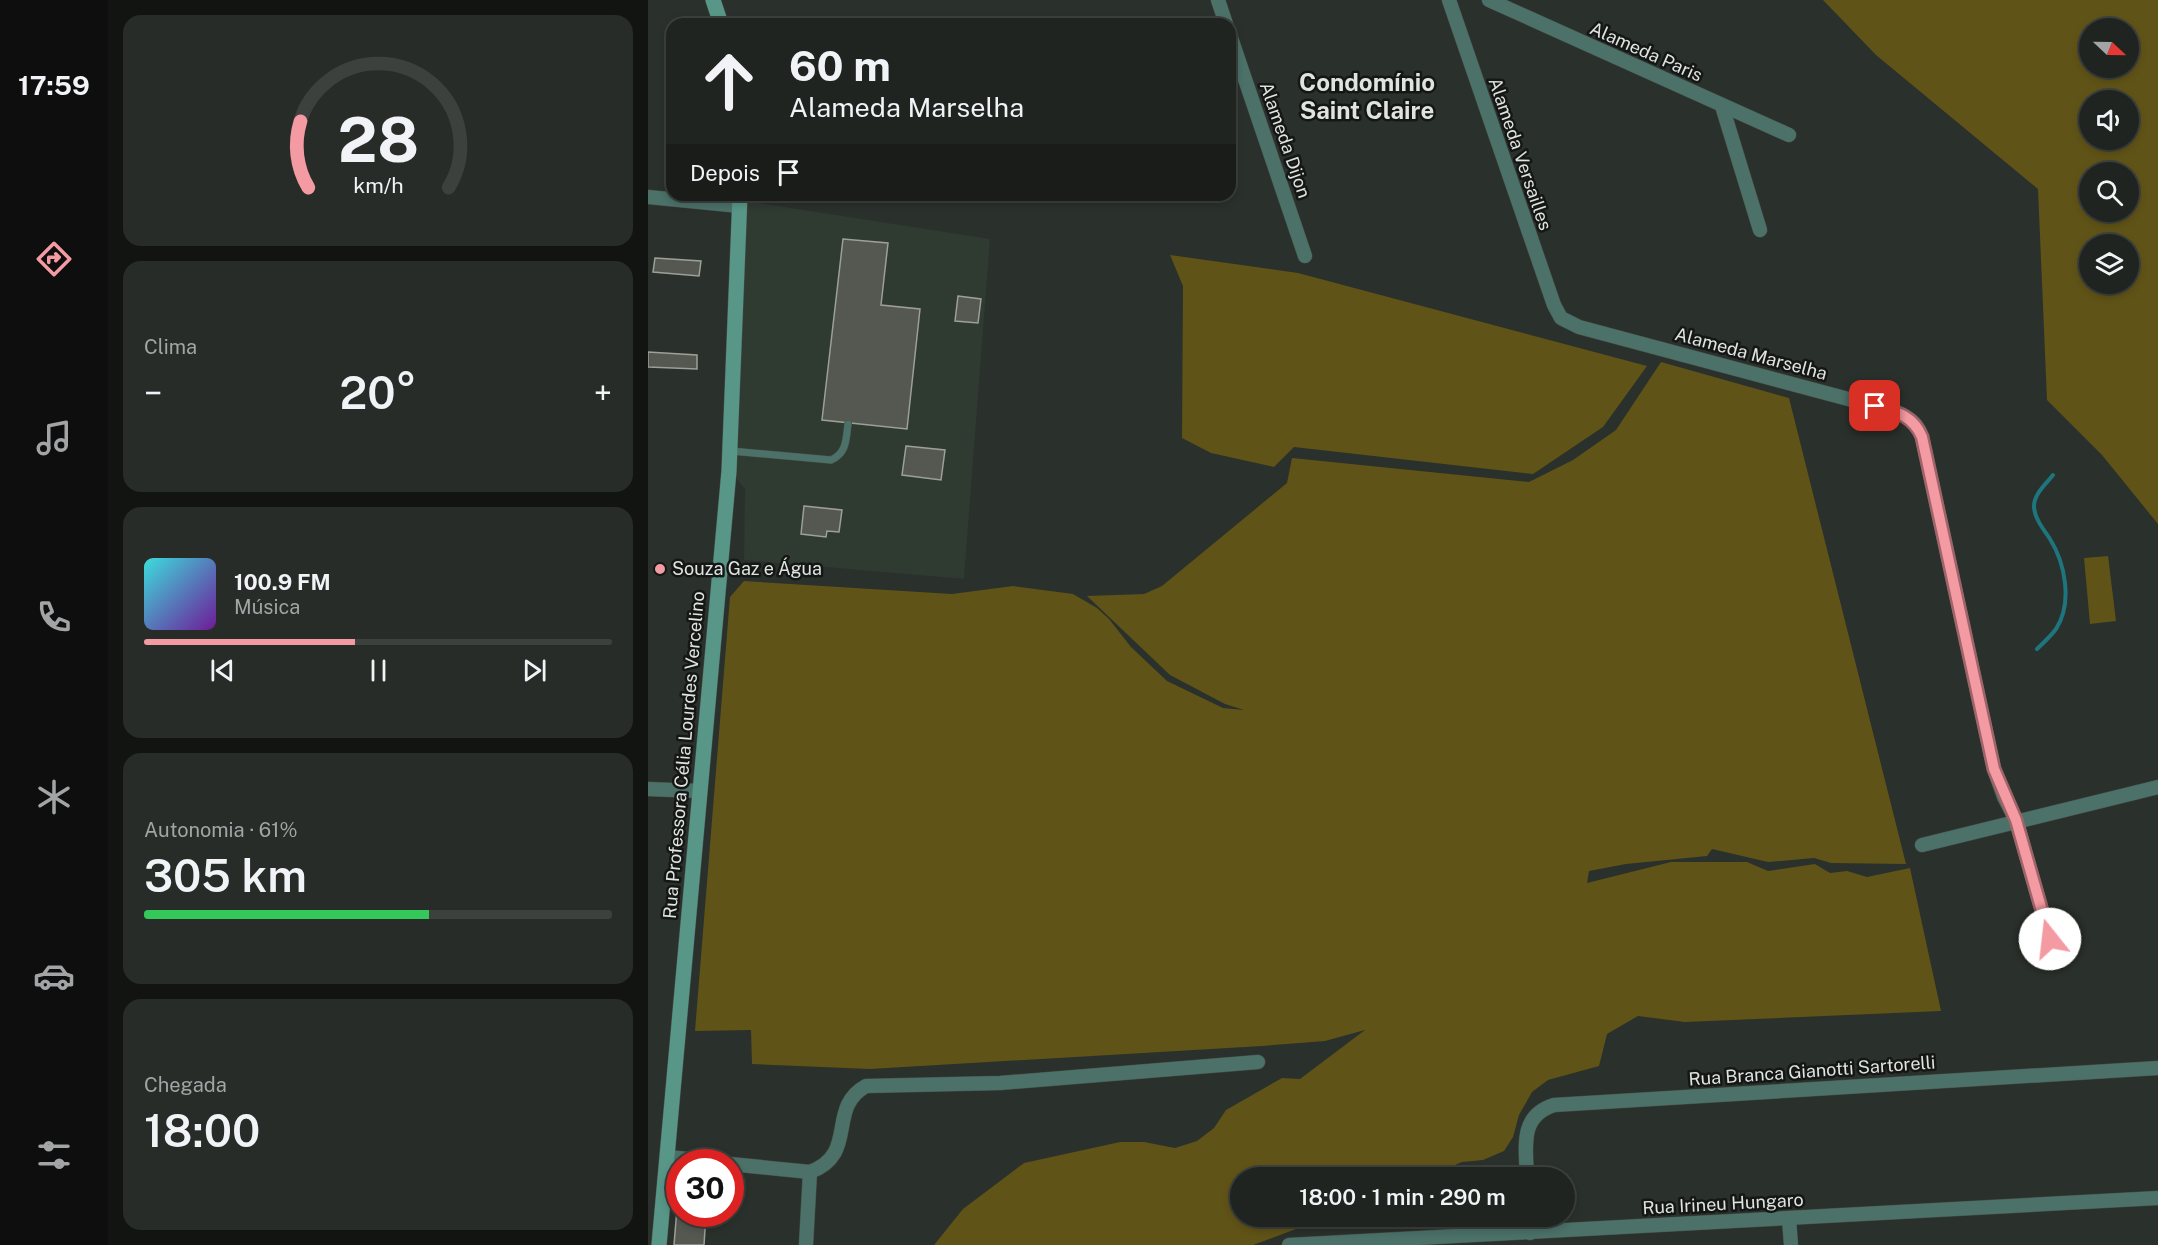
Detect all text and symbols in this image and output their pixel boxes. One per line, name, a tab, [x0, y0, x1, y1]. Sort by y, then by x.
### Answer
street label: Alameda Paris	[1587, 17, 1706, 86]
north arrow	[2079, 18, 2139, 78]
map controls	[2079, 18, 2139, 294]
text: 60 m	[789, 41, 891, 90]
icon: ahead	[690, 42, 768, 120]
district label: Condomínio Saint Claire	[1299, 68, 1435, 124]
text: 17:59	[18, 69, 90, 101]
street label: Alameda Versailles	[1484, 75, 1556, 233]
street label: Alameda Dijon	[1256, 79, 1315, 201]
button: sound	[2079, 90, 2139, 150]
text: Alameda Marselha	[789, 91, 1024, 123]
text: 28	[337, 103, 419, 176]
icon: arrive	[772, 156, 805, 189]
text: Depois	[690, 160, 760, 186]
button: search	[2079, 162, 2139, 222]
text: km/h	[353, 173, 403, 198]
button: layers	[2079, 234, 2139, 294]
icon: directions	[33, 238, 75, 280]
street label: Alameda Marselha	[1673, 323, 1830, 384]
text: Clima	[144, 335, 197, 359]
text: 20°	[339, 366, 417, 419]
text: −	[144, 374, 162, 412]
text: +	[594, 374, 612, 412]
pin	[1849, 380, 1900, 431]
icon: arrive	[1858, 389, 1891, 422]
icon: music	[33, 417, 75, 459]
place label: Souza Gaz e Água	[672, 557, 822, 579]
marker: Souza Gaz e Água	[653, 562, 667, 576]
text: 100.9 FM	[234, 569, 331, 595]
street label: Rua Professora Célia Lourdes Vercelino	[659, 590, 708, 920]
text: Música	[234, 595, 300, 619]
icon: phone	[33, 596, 75, 638]
icon: previous	[206, 654, 239, 687]
icon: pause	[362, 654, 395, 687]
icon: next	[518, 654, 551, 687]
icon: climate	[33, 776, 75, 818]
text: Autonomia · 61%	[144, 818, 297, 842]
text: 305 km	[144, 849, 307, 902]
position arrow	[2018, 907, 2082, 971]
icon: car	[33, 955, 75, 997]
street label: Rua Branca Gianotti Sartorelli	[1688, 1051, 1936, 1090]
text: Chegada	[144, 1073, 227, 1097]
text: 18:00	[144, 1104, 260, 1157]
icon: filters	[33, 1134, 75, 1176]
speed limit sign: 30	[666, 1149, 744, 1227]
text: 18:00 · 1 min · 290 m	[1299, 1184, 1506, 1210]
street label: Rua Irineu Hungaro	[1642, 1189, 1804, 1218]

